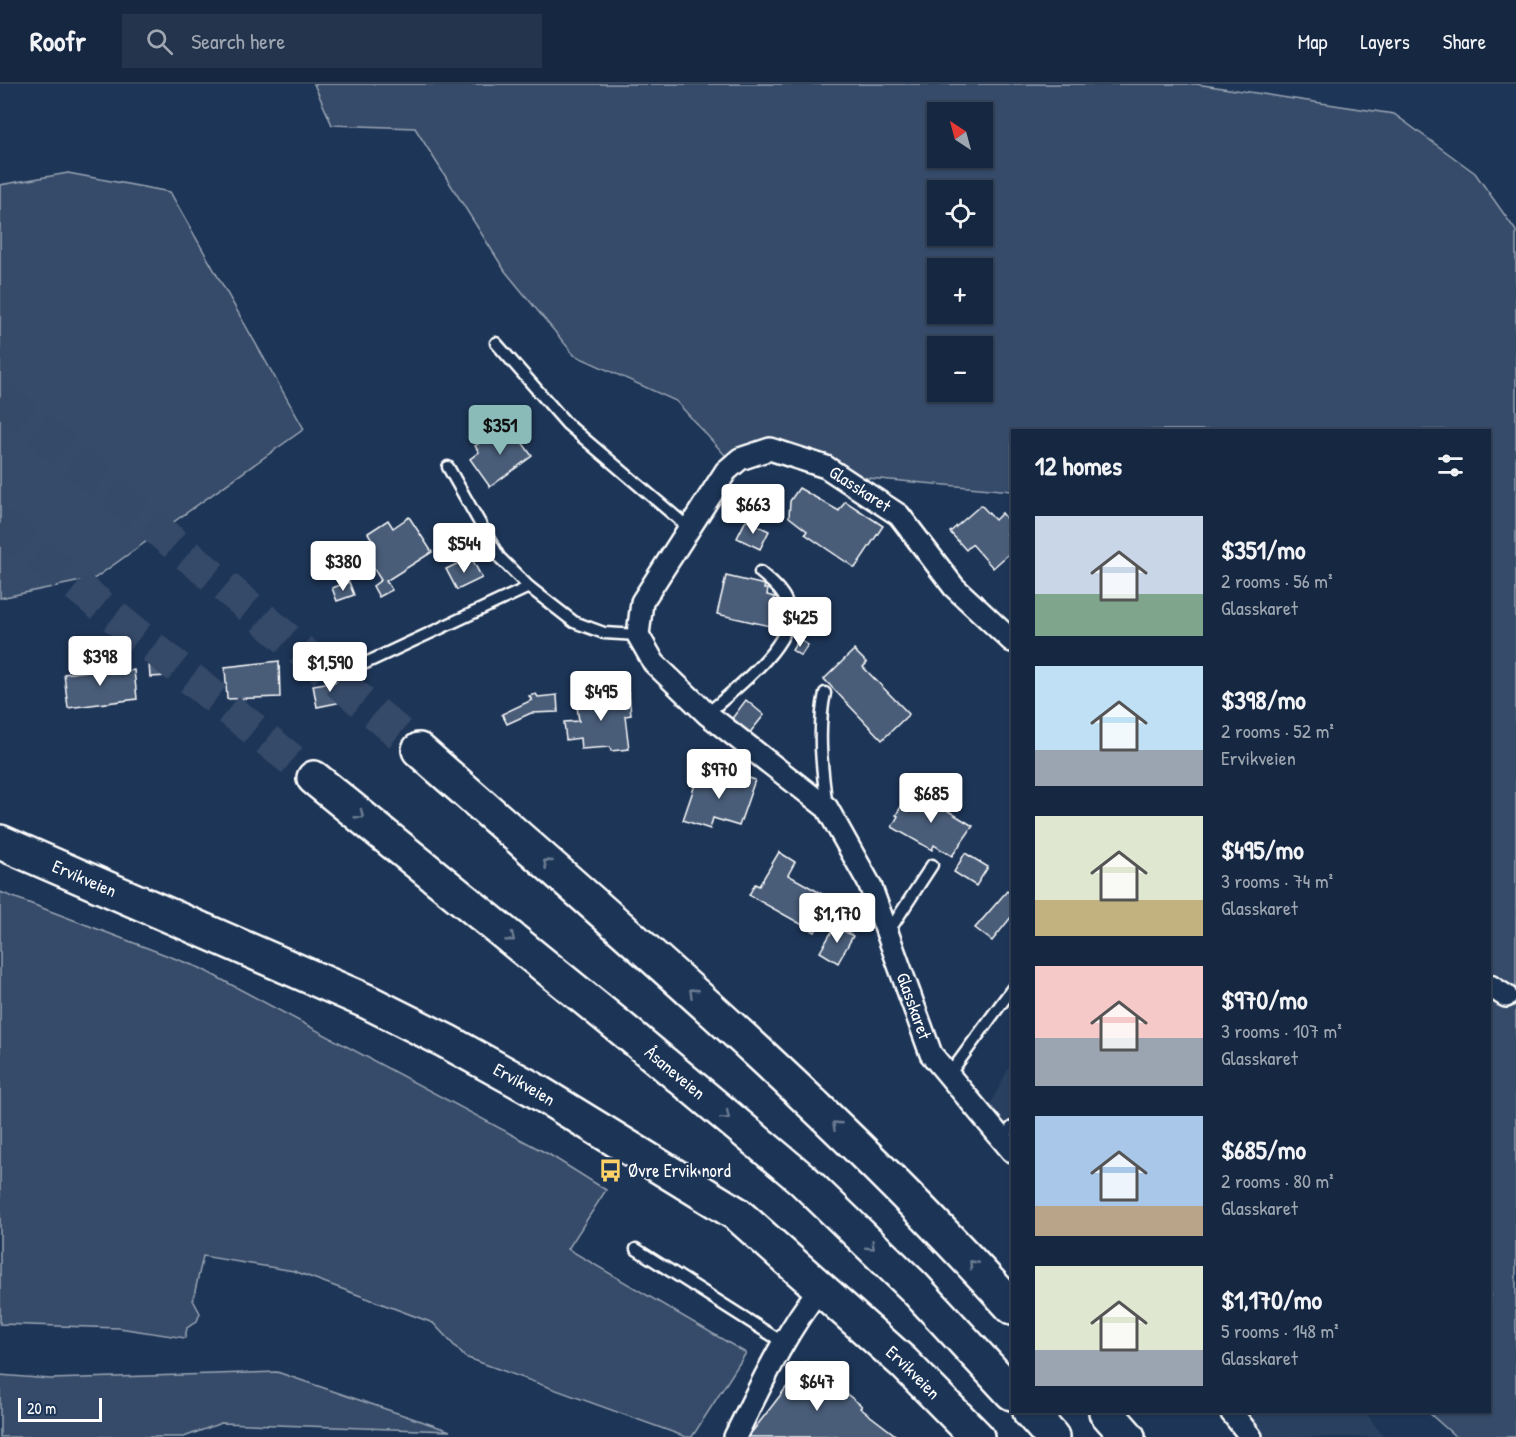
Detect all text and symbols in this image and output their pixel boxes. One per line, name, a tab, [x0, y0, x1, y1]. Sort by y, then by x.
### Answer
search box	[122, 14, 542, 68]
text: Roofr	[30, 22, 86, 60]
icon: search	[143, 25, 176, 58]
text: Search here	[191, 26, 285, 56]
text: Map	[1298, 27, 1327, 56]
text: Layers	[1360, 27, 1410, 56]
text: Share	[1443, 27, 1486, 56]
north arrow	[927, 102, 993, 168]
map controls	[927, 102, 993, 402]
button: locate	[927, 180, 993, 246]
button: +	[927, 258, 993, 324]
button: −	[927, 336, 993, 402]
pin: $351	[464, 405, 536, 456]
text: $351	[483, 411, 517, 438]
text: 12 homes	[1035, 448, 1122, 483]
icon: filters	[1434, 449, 1467, 482]
street label: Glasskaret	[824, 459, 897, 518]
pin: $663	[717, 484, 789, 535]
text: $663	[735, 490, 771, 517]
pin: $544	[428, 523, 500, 574]
text: $544	[447, 529, 481, 556]
text: $351/mo	[1221, 532, 1305, 567]
icon: home	[1083, 540, 1155, 612]
pin: $380	[307, 541, 379, 592]
text: $380	[325, 547, 361, 574]
text: 2 rooms · 56 m²	[1221, 567, 1333, 594]
text: Glasskaret	[1221, 594, 1298, 621]
pin: $425	[764, 597, 836, 648]
text: $425	[782, 603, 818, 630]
pin: $398	[64, 636, 136, 687]
text: $398	[82, 642, 118, 669]
pin: $1,590	[281, 642, 379, 693]
text: $1,590	[307, 648, 353, 675]
pin: $495	[565, 671, 637, 722]
text: $495	[584, 677, 618, 704]
text: $398/mo	[1221, 682, 1306, 717]
icon: home	[1083, 690, 1155, 762]
text: 2 rooms · 52 m²	[1221, 717, 1334, 744]
text: Ervikveien	[1221, 744, 1296, 771]
pin: $970	[683, 749, 755, 800]
text: $970	[701, 755, 737, 782]
pin: $685	[895, 773, 967, 824]
text: $685	[913, 779, 949, 806]
one-way arrow	[353, 808, 364, 819]
text: $495/mo	[1221, 832, 1304, 867]
icon: home	[1083, 840, 1155, 912]
street label: Ervikveien	[49, 853, 120, 903]
one-way arrow	[543, 859, 554, 870]
text: 3 rooms · 74 m²	[1221, 867, 1333, 894]
pin: $1,170	[788, 893, 886, 944]
text: Glasskaret	[1221, 894, 1298, 921]
text: $1,170	[813, 899, 861, 926]
one-way arrow	[504, 931, 515, 942]
street label: Glasskaret	[891, 969, 938, 1043]
text: $970/mo	[1221, 982, 1307, 1017]
one-way arrow	[690, 988, 700, 999]
icon: home	[1083, 990, 1155, 1062]
text: 3 rooms · 107 m²	[1221, 1017, 1342, 1044]
street label: Åsaneveien	[640, 1040, 711, 1105]
text: Glasskaret	[1221, 1044, 1298, 1071]
street label: Ervikveien	[489, 1057, 560, 1112]
one-way arrow	[719, 1109, 730, 1120]
one-way arrow	[832, 1121, 843, 1132]
text: $685/mo	[1221, 1132, 1306, 1167]
icon: home	[1083, 1140, 1155, 1212]
bus stop icon: Øvre Ervik nord	[597, 1158, 623, 1184]
place label: Øvre Ervik nord	[628, 1158, 731, 1183]
text: 2 rooms · 80 m²	[1221, 1167, 1334, 1194]
text: Glasskaret	[1221, 1194, 1298, 1221]
one-way arrow	[865, 1239, 875, 1250]
one-way arrow	[969, 1260, 980, 1270]
text: $1,170/mo	[1221, 1282, 1322, 1317]
icon: home	[1083, 1290, 1155, 1362]
text: 5 rooms · 148 m²	[1221, 1317, 1339, 1344]
street label: Ervikveien	[881, 1340, 946, 1405]
text: Glasskaret	[1221, 1344, 1298, 1371]
pin: $647	[781, 1361, 853, 1412]
text: $647	[799, 1367, 835, 1394]
scale bar	[18, 1395, 102, 1422]
text: 20 m	[27, 1397, 56, 1419]

